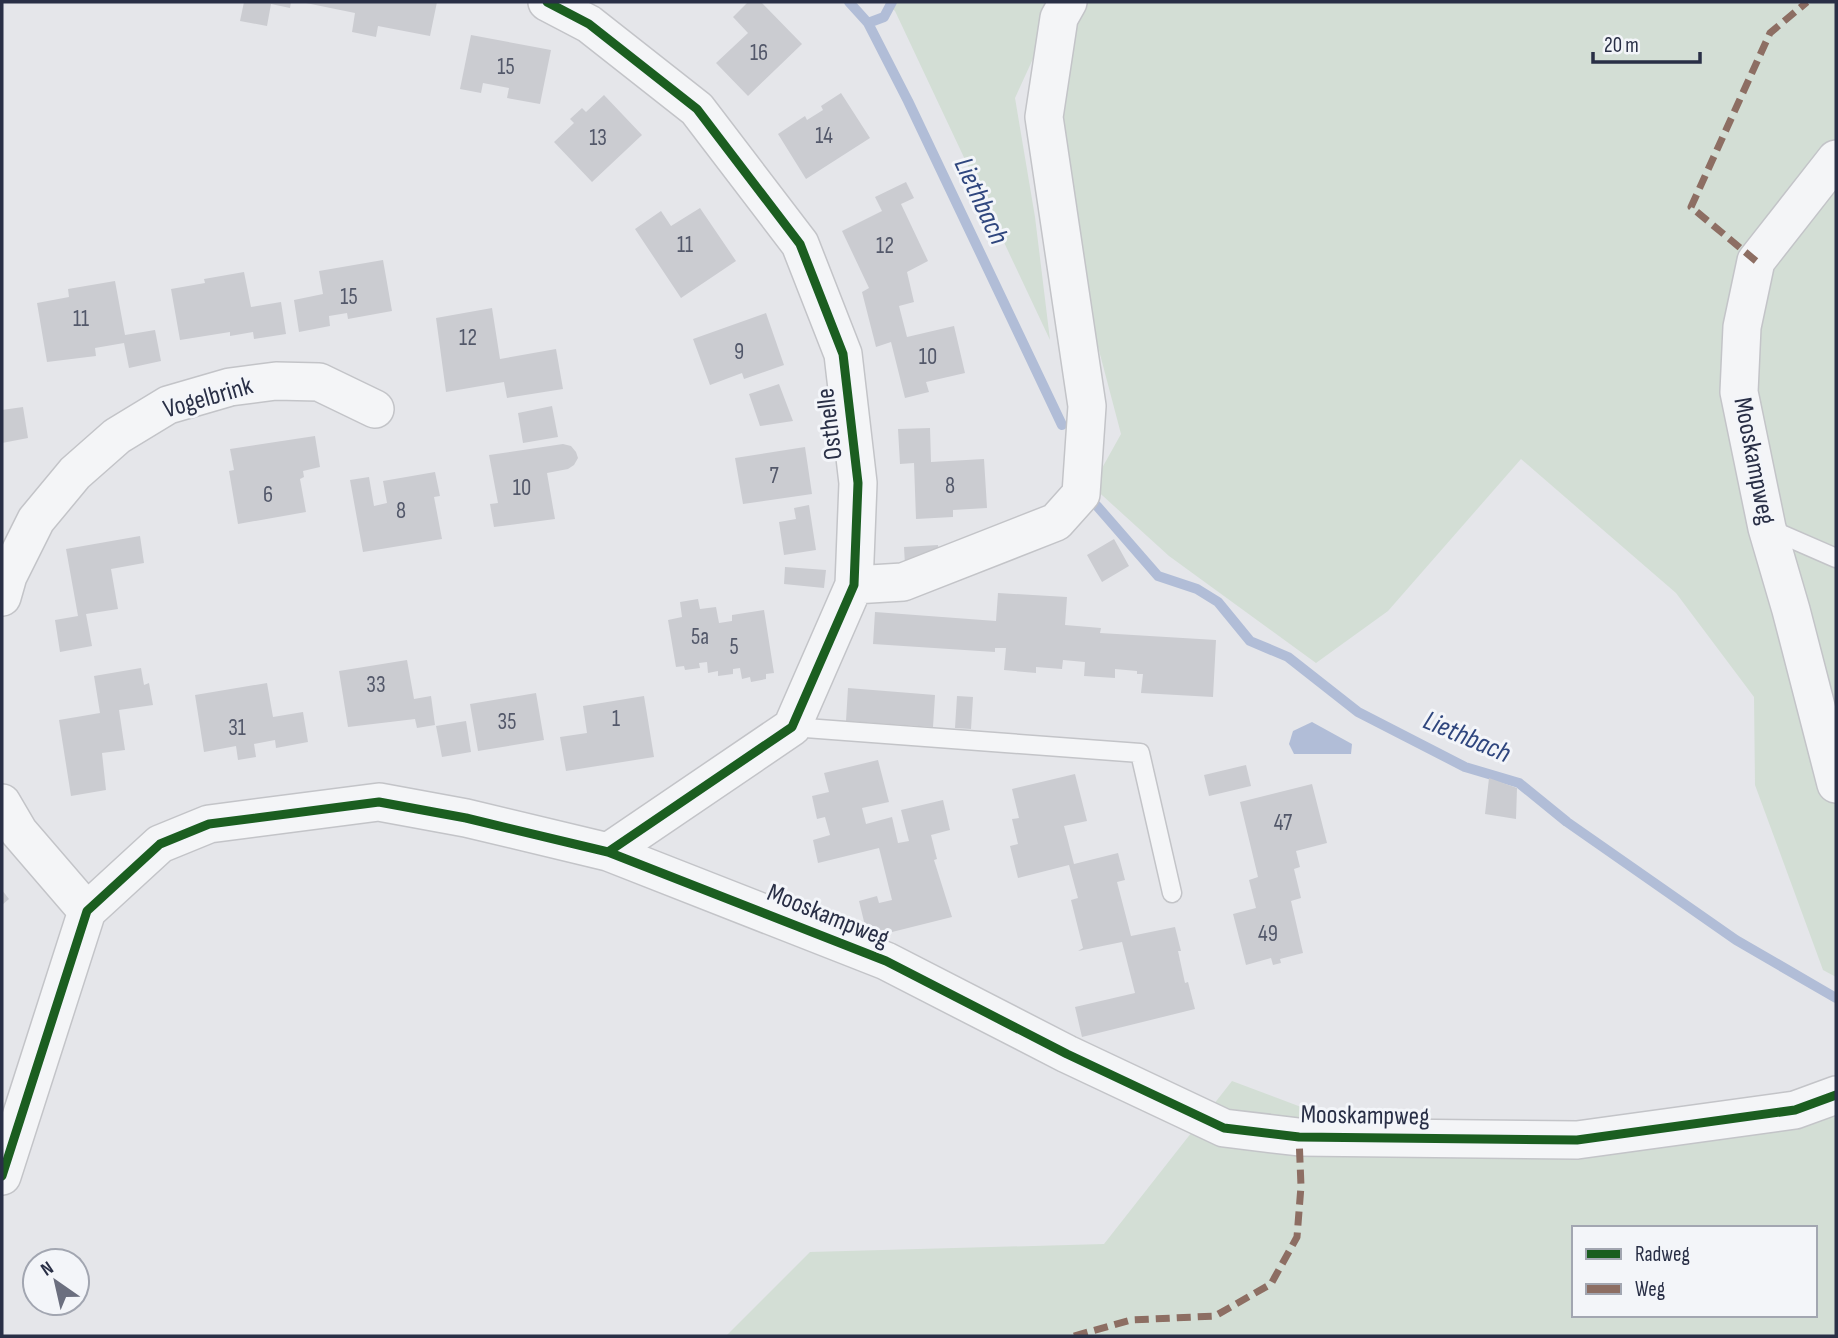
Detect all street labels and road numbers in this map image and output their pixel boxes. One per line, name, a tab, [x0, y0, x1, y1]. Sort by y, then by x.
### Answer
street label: Vogelbrink	[160, 370, 256, 425]
street label: Osthelle	[810, 386, 850, 462]
street label: Mooskampweg	[1726, 395, 1782, 527]
street label: Mooskampweg	[762, 877, 894, 955]
street label: Mooskampweg	[1300, 1099, 1430, 1133]

